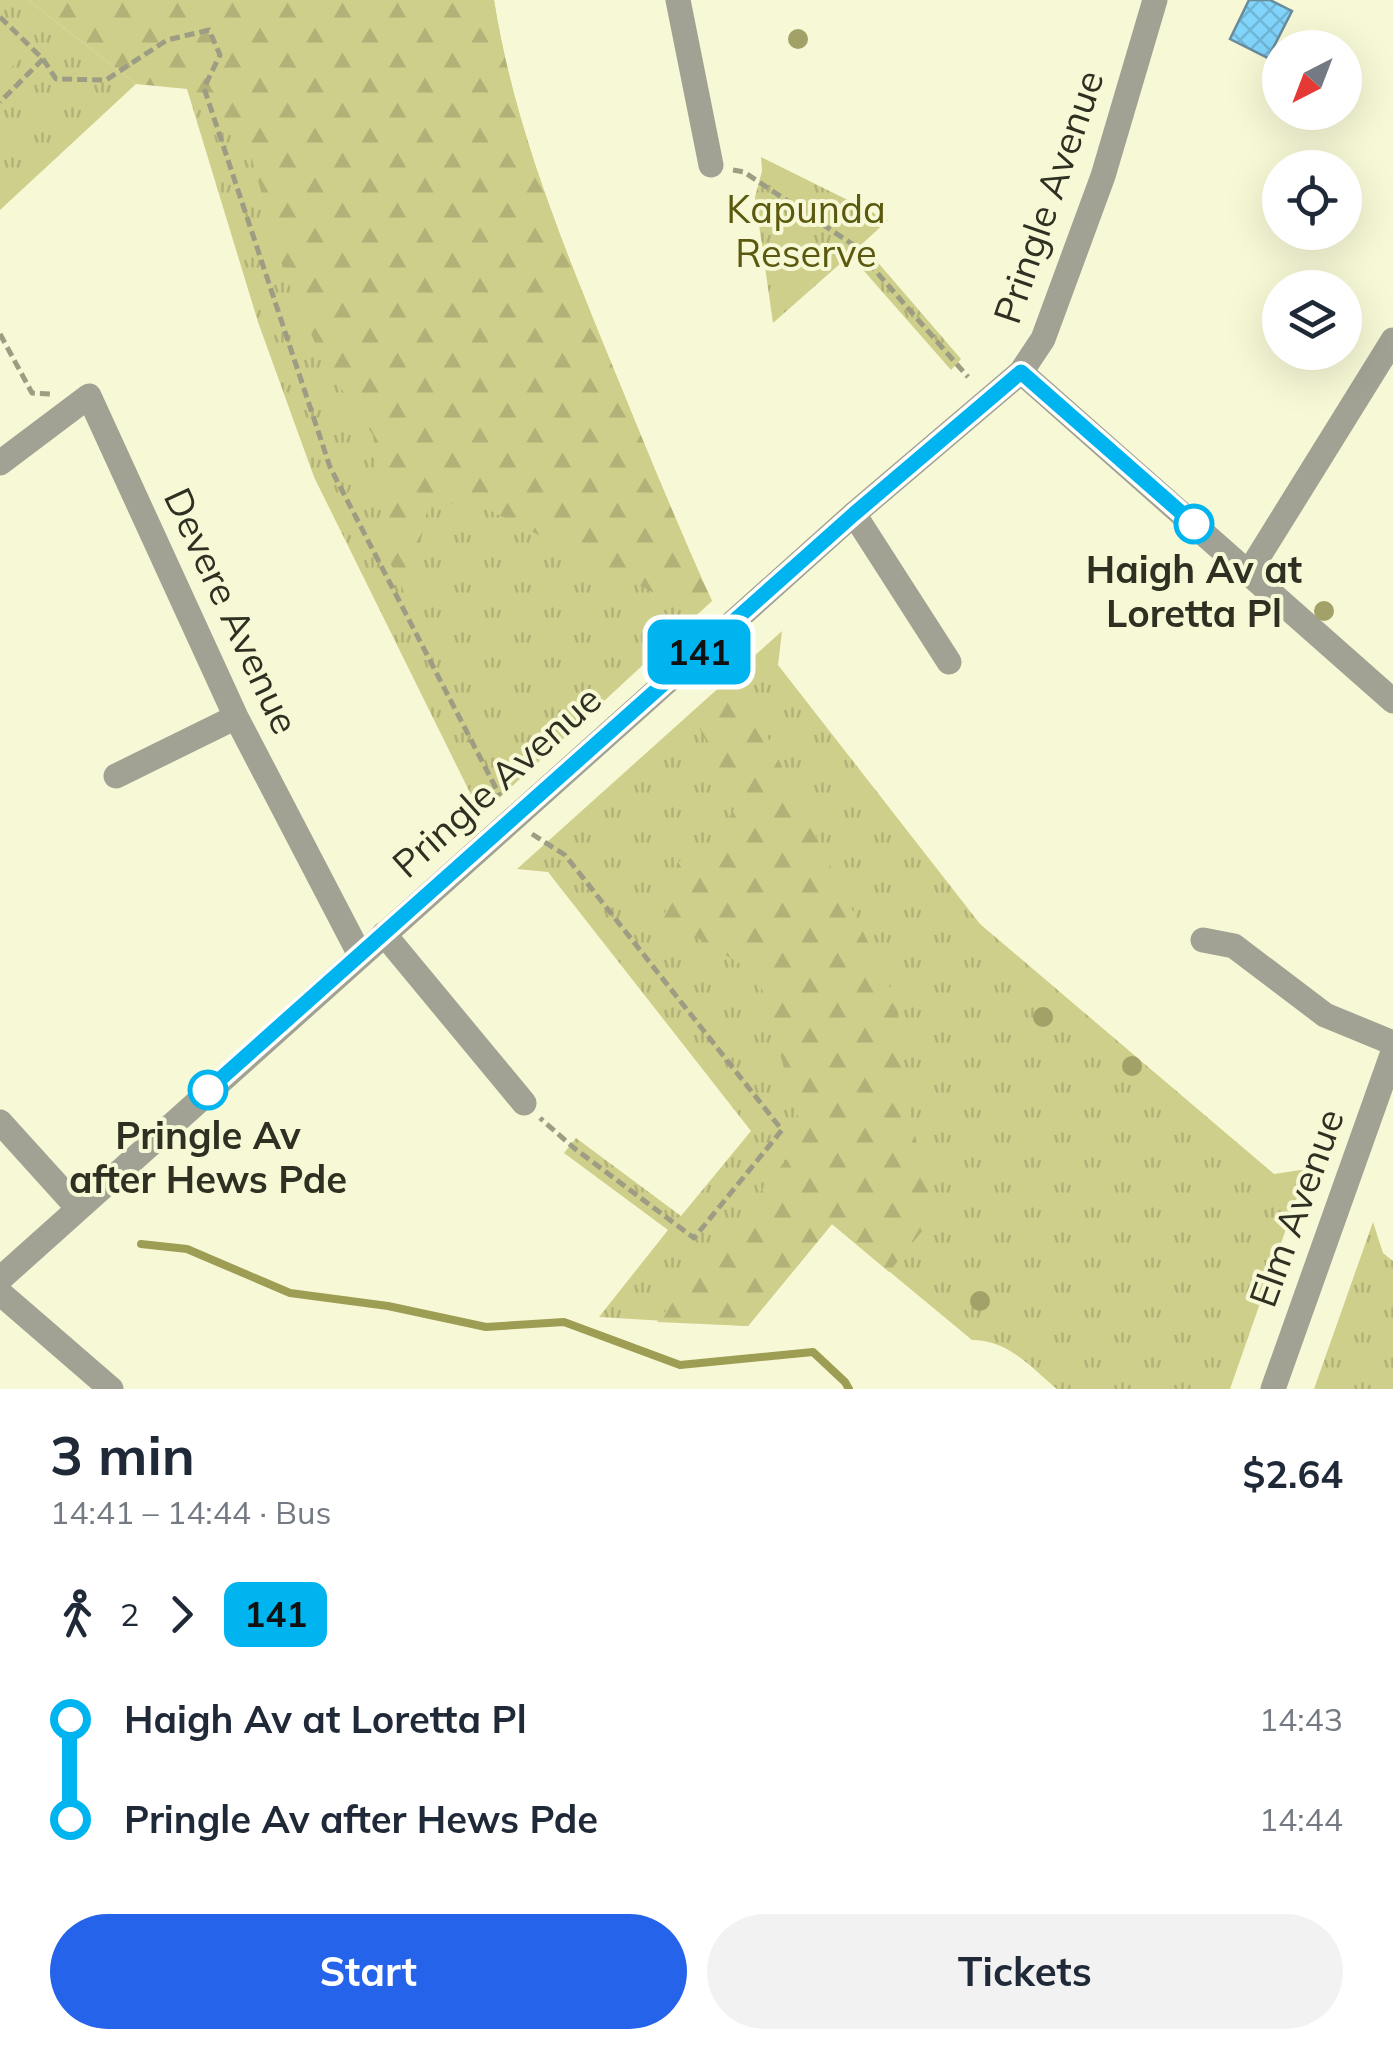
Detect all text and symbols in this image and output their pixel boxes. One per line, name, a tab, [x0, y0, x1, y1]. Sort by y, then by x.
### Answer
north arrow	[1262, 30, 1362, 130]
map controls	[1262, 30, 1362, 370]
street label: Pringle Avenue	[982, 64, 1114, 329]
button: locate	[1262, 150, 1362, 250]
park label: Kapunda Reserve	[726, 185, 886, 277]
button: layers	[1262, 270, 1362, 370]
street label: Devere Avenue	[154, 480, 310, 741]
marker: Haigh Av at Loretta Pl	[1175, 505, 1213, 543]
place label: Haigh Av at Loretta Pl	[1086, 545, 1302, 637]
line badge: 141	[642, 620, 756, 684]
text: 141	[667, 630, 731, 674]
street label: Pringle Avenue	[382, 675, 611, 888]
marker: Pringle Av after Hews Pde	[189, 1071, 227, 1109]
street label: Elm Avenue	[1238, 1102, 1354, 1313]
place label: Pringle Av after Hews Pde	[69, 1111, 347, 1203]
text: 3 min	[50, 1420, 195, 1489]
text: $2.64	[1242, 1450, 1343, 1498]
text: 14:41 – 14:44 · Bus	[50, 1492, 331, 1532]
icon: walk	[50, 1587, 105, 1642]
icon: forward	[154, 1587, 209, 1642]
text: 141	[244, 1592, 307, 1636]
text: 2	[120, 1594, 139, 1634]
text: Haigh Av at Loretta Pl	[124, 1695, 527, 1743]
text: 14:43	[1259, 1699, 1343, 1739]
text: Pringle Av after Hews Pde	[124, 1795, 598, 1843]
text: 14:44	[1259, 1799, 1343, 1839]
button: Start	[50, 1914, 687, 2029]
button: Tickets	[707, 1914, 1343, 2029]

